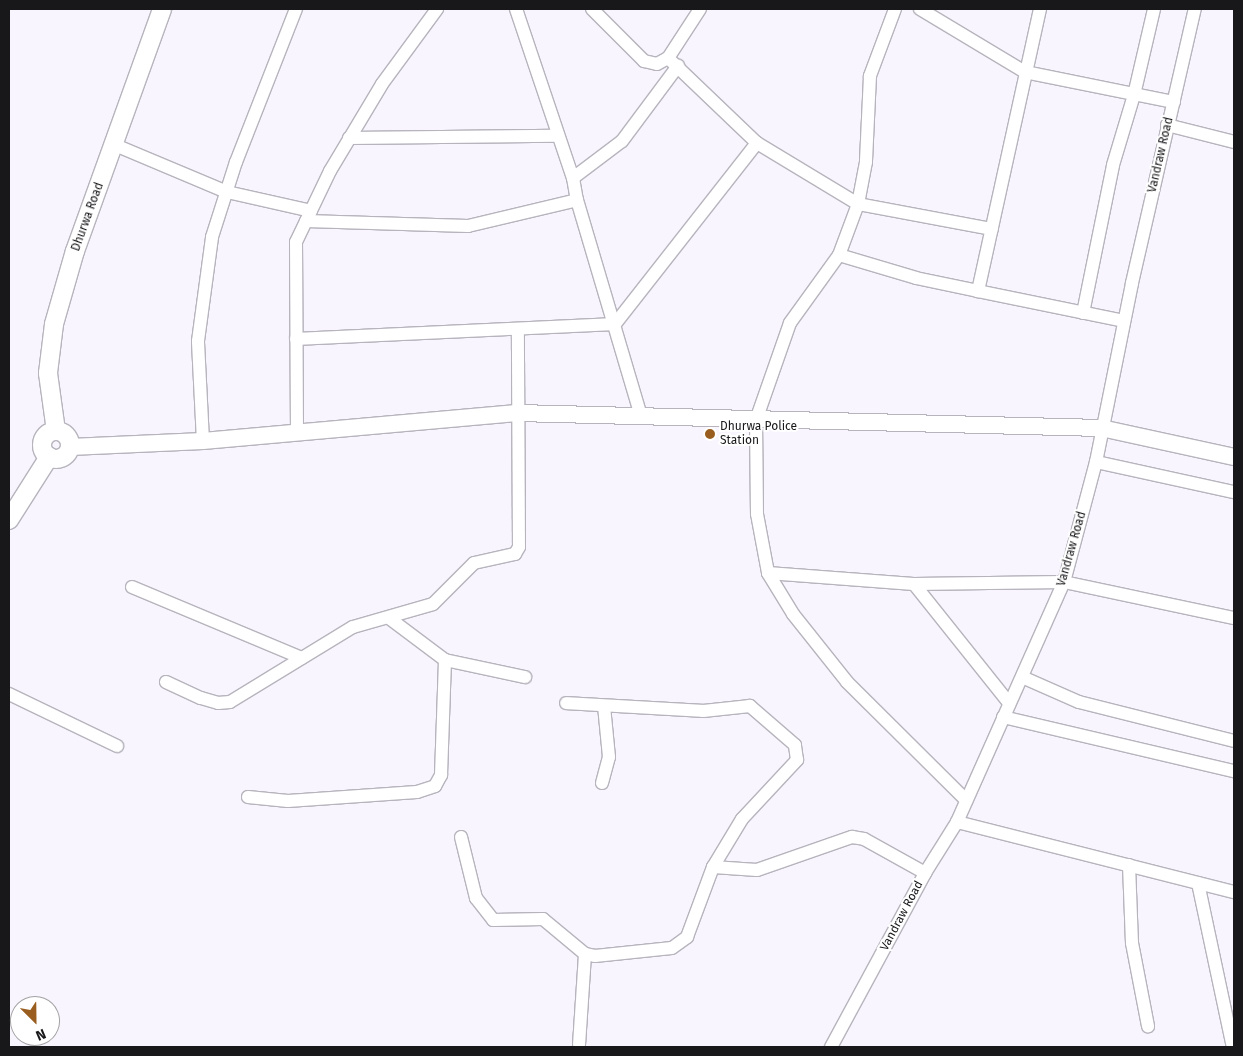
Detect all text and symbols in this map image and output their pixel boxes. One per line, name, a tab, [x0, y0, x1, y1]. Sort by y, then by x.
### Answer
street label: Vandraw Road	[1145, 116, 1177, 194]
street label: Dhurwa Road	[69, 181, 107, 253]
place label: Dhurwa Police Station	[720, 420, 797, 448]
marker: Dhurwa Police Station	[704, 428, 716, 440]
street label: Vandraw Road	[1054, 510, 1090, 588]
street label: Vandraw Road	[878, 879, 926, 953]
north arrow	[10, 996, 60, 1046]
text: N	[33, 1025, 48, 1044]

